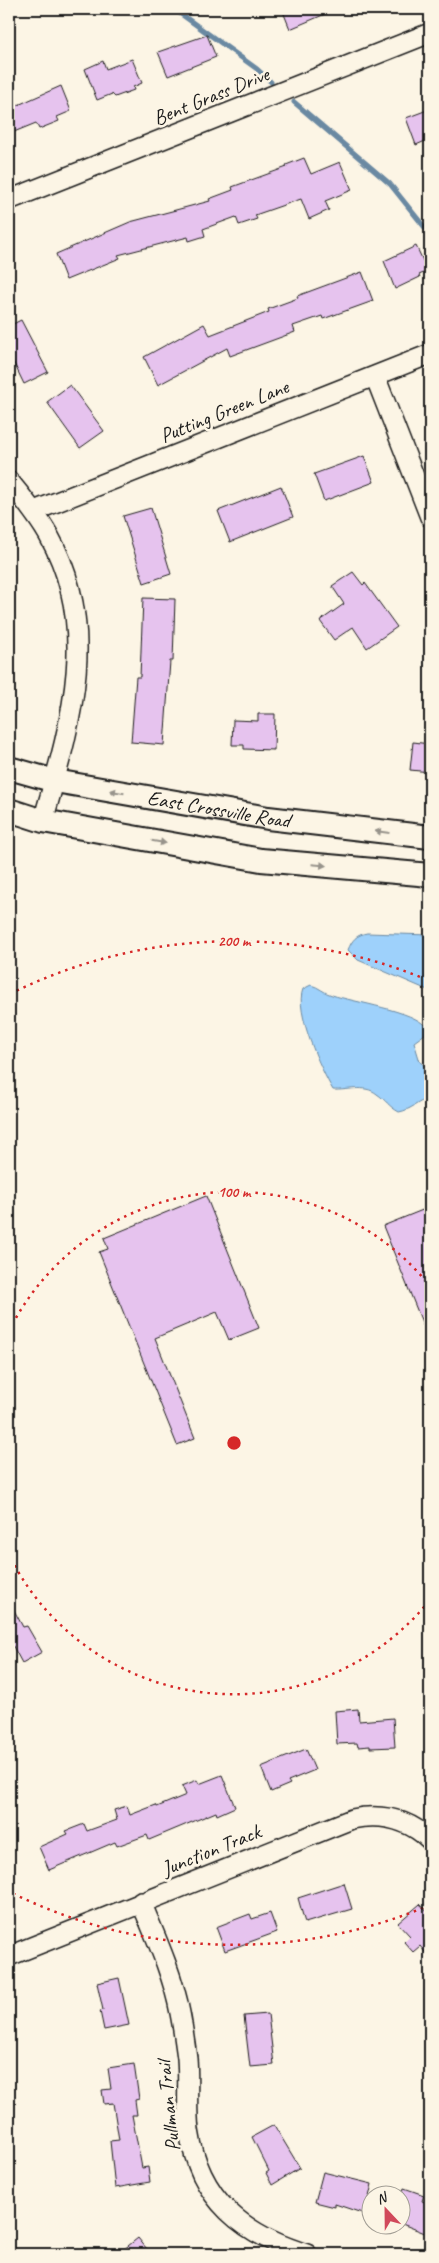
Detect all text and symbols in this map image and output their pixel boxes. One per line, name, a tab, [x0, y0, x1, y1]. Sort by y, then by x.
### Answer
street label: Bent Grass Drive	[149, 60, 275, 131]
street label: Putting Green Lane	[156, 373, 293, 449]
street label: East Crossville Road	[146, 784, 294, 834]
one-way arrow	[109, 788, 125, 796]
one-way arrow	[374, 828, 390, 836]
one-way arrow	[151, 838, 167, 846]
one-way arrow	[312, 861, 328, 869]
text: 200 m	[218, 932, 252, 951]
text: 100 m	[218, 1183, 252, 1202]
centre of rings	[225, 1434, 243, 1452]
street label: Junction Track	[157, 1818, 266, 1882]
street label: Pullman Trail	[150, 2056, 186, 2153]
north arrow	[362, 2186, 412, 2236]
text: N	[374, 2188, 391, 2208]

